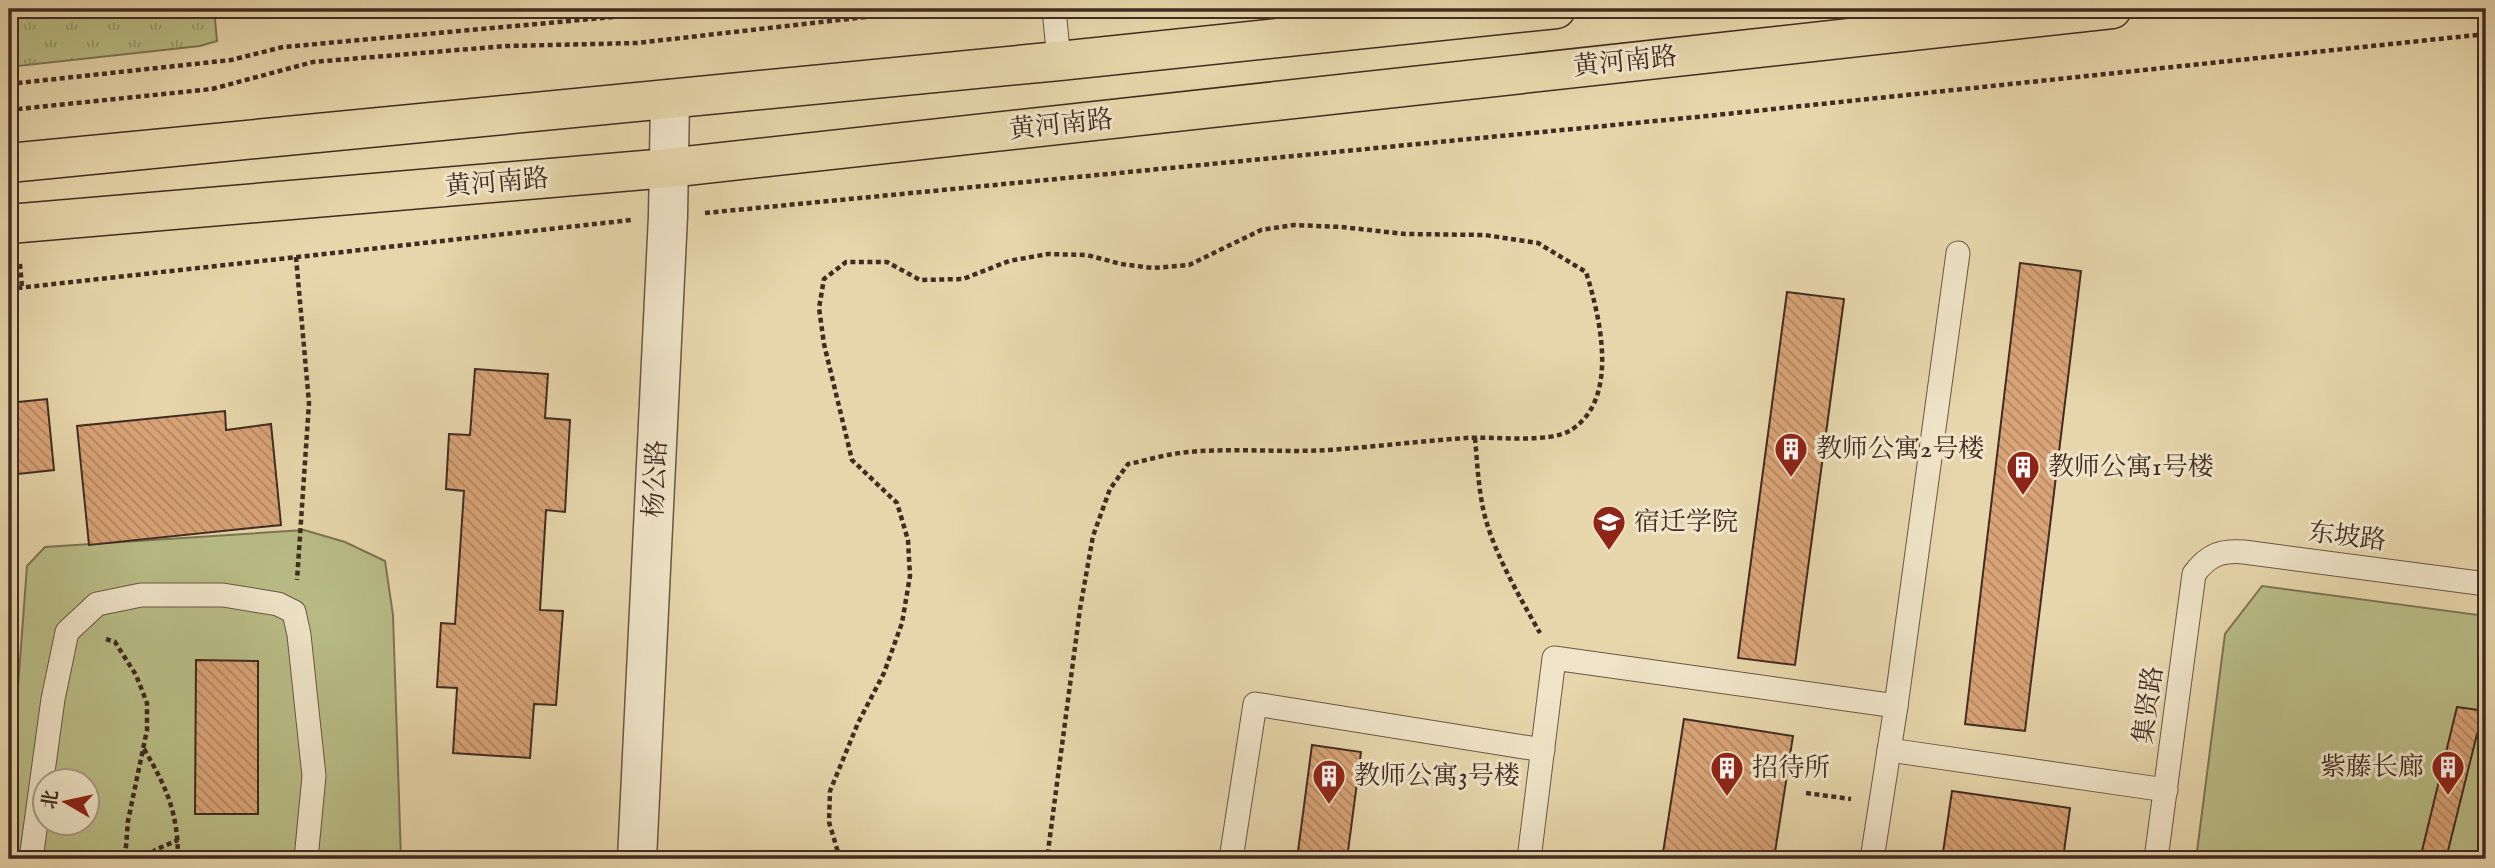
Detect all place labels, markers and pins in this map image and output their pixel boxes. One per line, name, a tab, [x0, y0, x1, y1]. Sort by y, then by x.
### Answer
building icon: 教师公寓2号楼	[1772, 430, 1810, 479]
place label: 教师公寓2号楼	[1816, 433, 1984, 466]
building icon: 教师公寓1号楼	[2004, 448, 2042, 497]
place label: 教师公寓1号楼	[2048, 451, 2214, 484]
school or university icon: 宿迁学院	[1590, 503, 1628, 552]
place label: 宿迁学院	[1634, 506, 1738, 539]
building icon: 紫藤长廊	[2429, 748, 2467, 797]
building icon: 招待所	[1708, 749, 1746, 798]
place label: 紫藤长廊	[2320, 751, 2424, 784]
place label: 招待所	[1752, 752, 1830, 785]
building icon: 教师公寓3号楼	[1310, 757, 1348, 806]
place label: 教师公寓3号楼	[1354, 760, 1520, 793]

